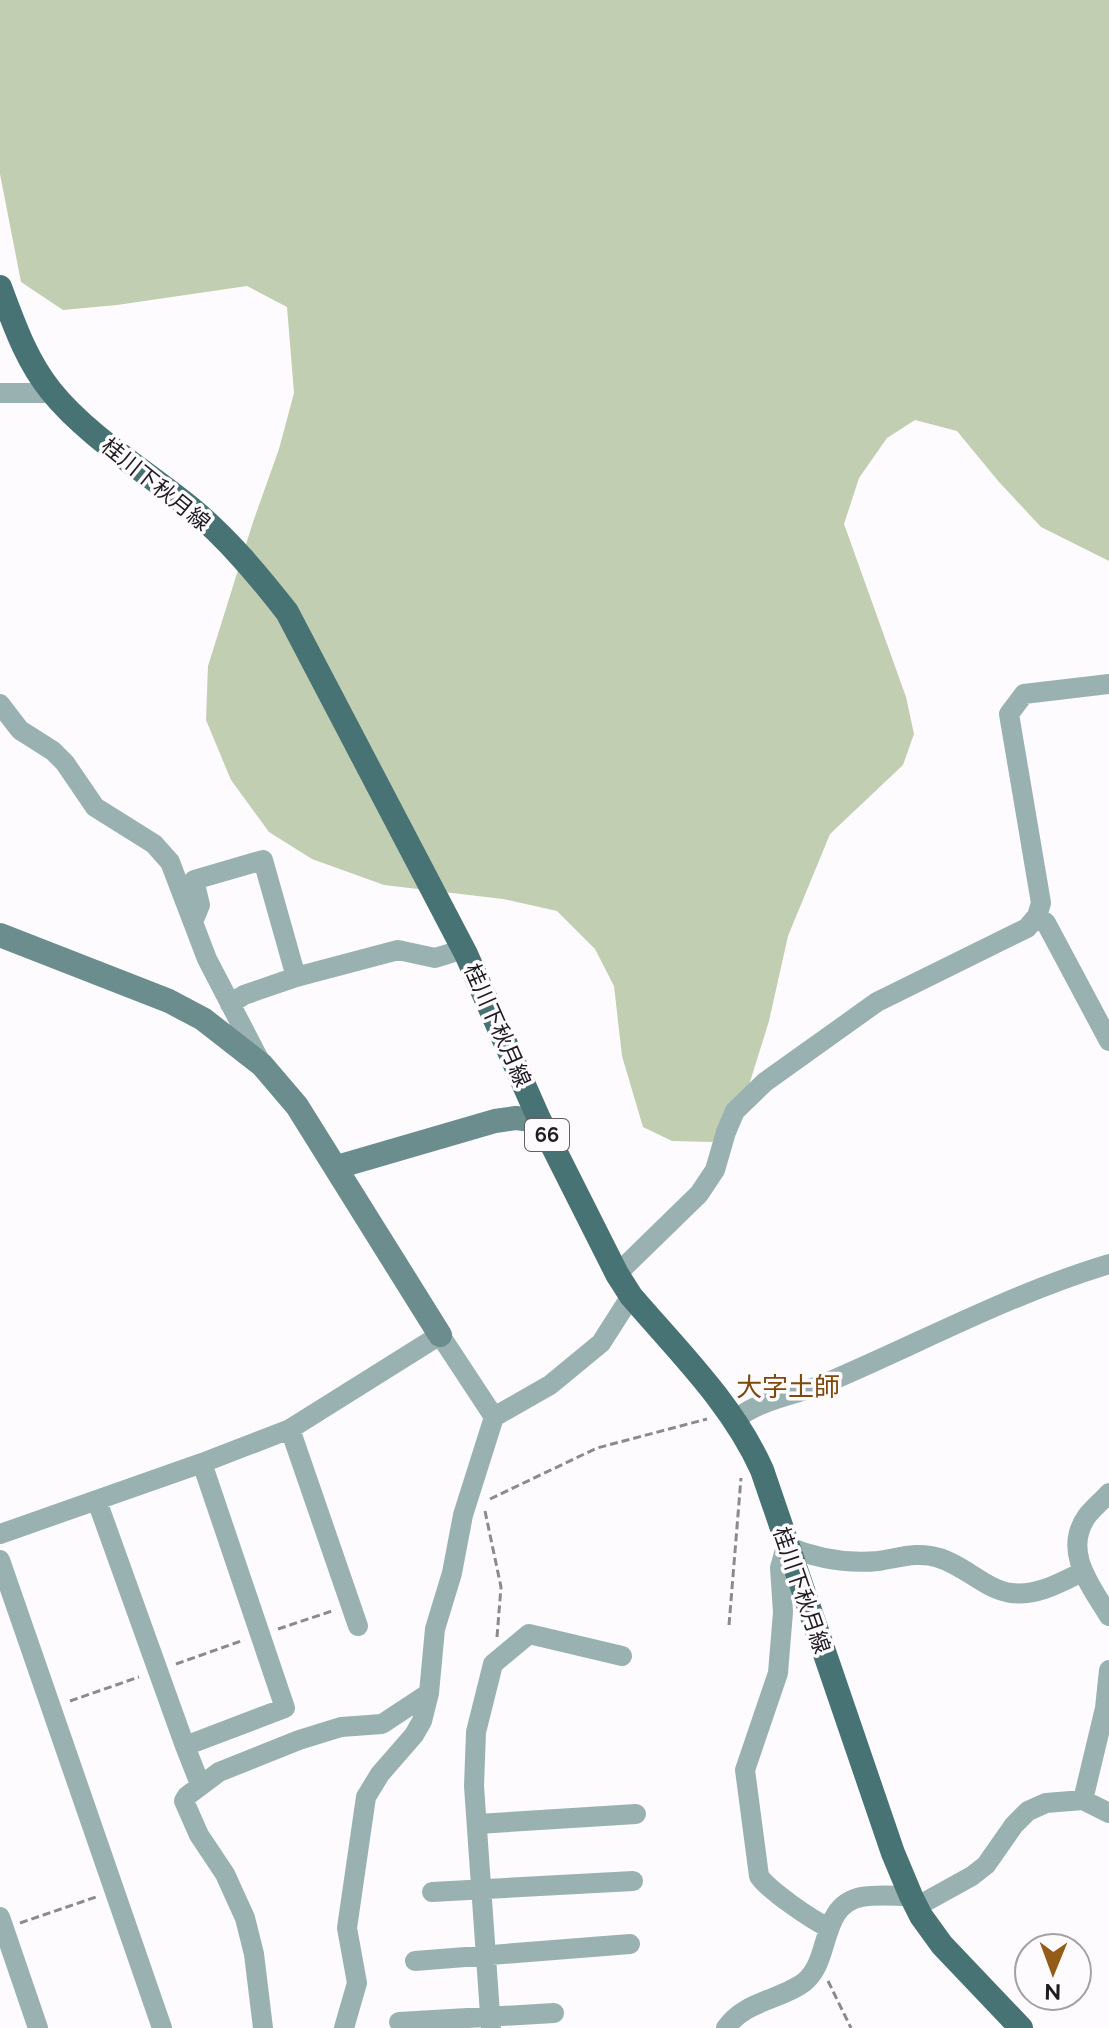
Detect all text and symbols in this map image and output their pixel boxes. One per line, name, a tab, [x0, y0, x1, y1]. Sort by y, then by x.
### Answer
street label: 桂川下秋月線	[97, 432, 215, 536]
street label: 桂川下秋月線	[459, 959, 537, 1091]
road number: 66	[525, 1119, 569, 1151]
district label: 大字土師	[736, 1372, 840, 1402]
street label: 桂川下秋月線	[768, 1523, 836, 1657]
north arrow	[1013, 1932, 1093, 2012]
text: N	[1044, 1979, 1061, 2005]

